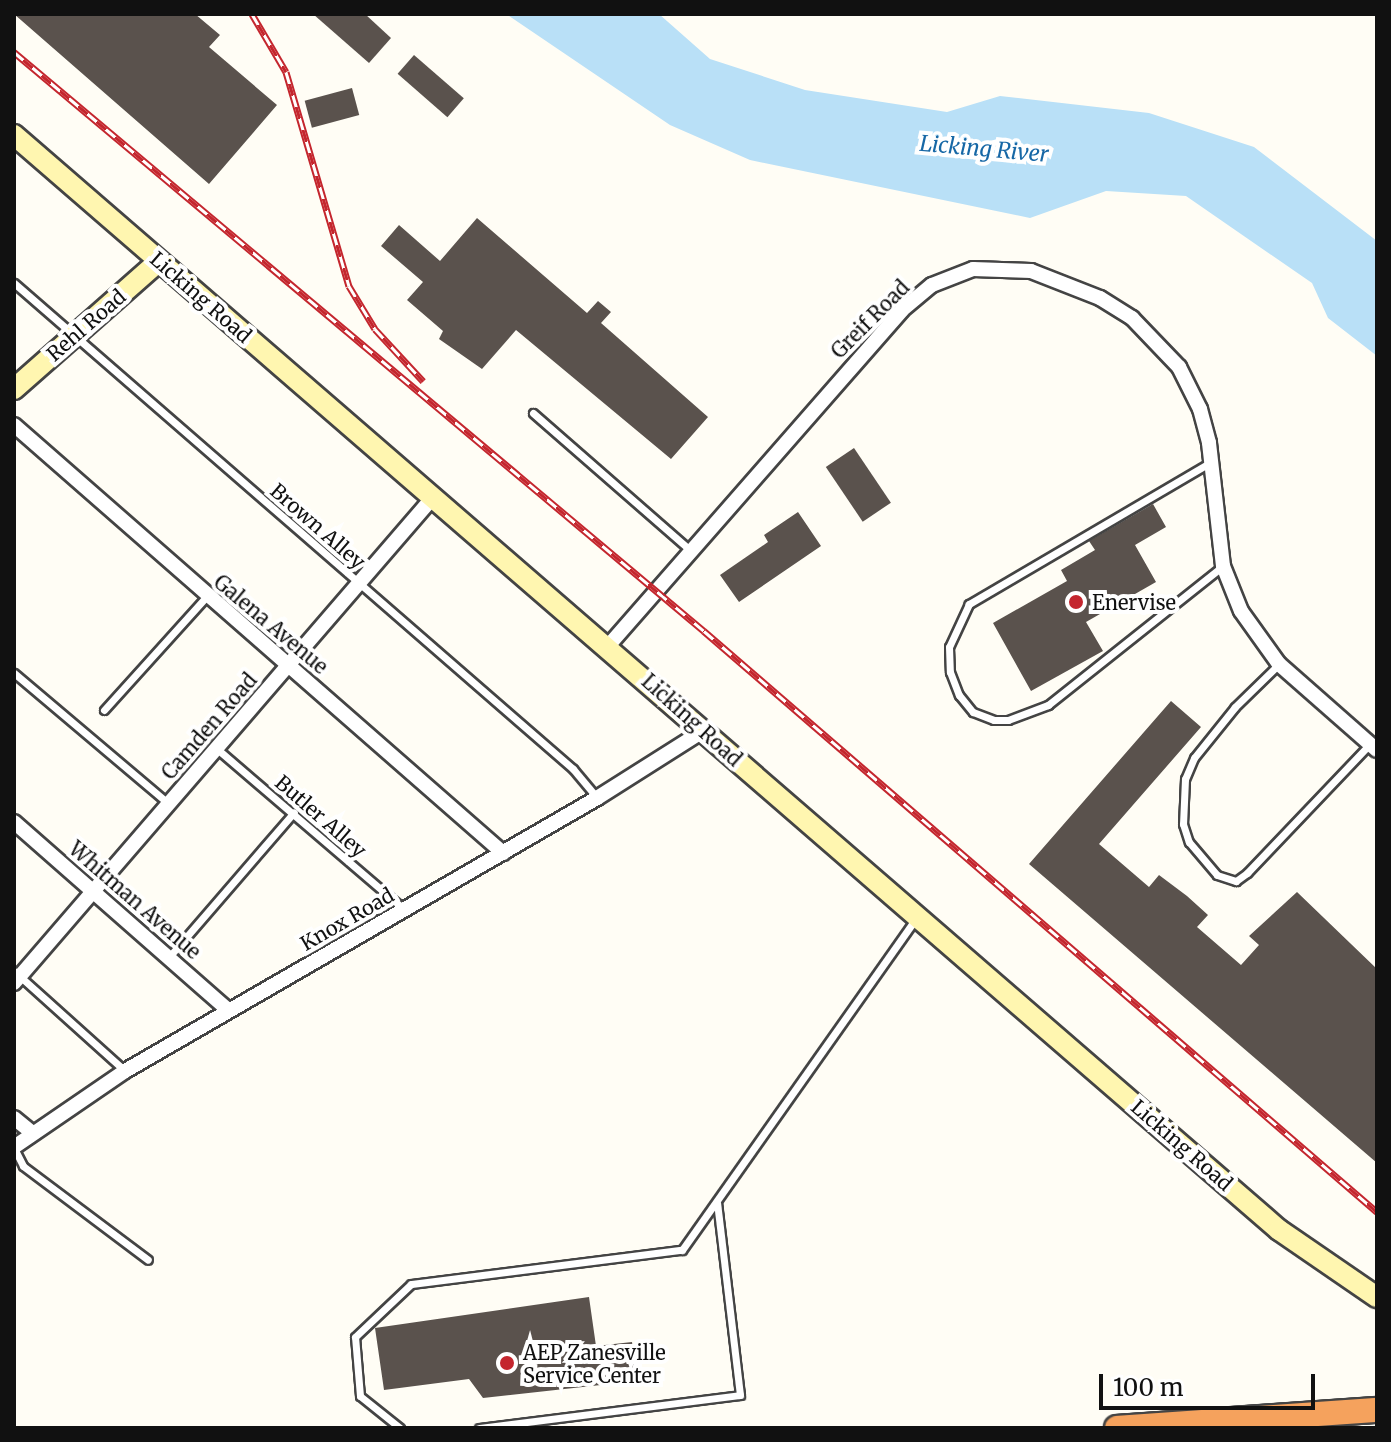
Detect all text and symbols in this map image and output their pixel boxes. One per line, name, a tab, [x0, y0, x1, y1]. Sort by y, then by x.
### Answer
water label: Licking River	[918, 130, 1050, 168]
street label: Licking Road	[146, 247, 256, 347]
street label: Greif Road	[826, 275, 914, 363]
street label: Rehl Road	[42, 284, 130, 366]
street label: Brown Alley	[266, 478, 370, 574]
street label: Galena Avenue	[209, 570, 333, 678]
place label: Enervise	[1092, 590, 1176, 614]
marker: Enervise	[1067, 593, 1085, 611]
street label: Camden Road	[156, 668, 262, 784]
street label: Licking Road	[637, 669, 747, 771]
street label: Butler Alley	[271, 770, 371, 862]
street label: Whitman Avenue	[64, 836, 206, 964]
street label: Knox Road	[296, 883, 398, 955]
street label: Licking Road	[1127, 1095, 1237, 1195]
place label: AEP Zanesville Service Center	[523, 1340, 666, 1387]
marker: AEP Zanesville Service Center	[498, 1354, 516, 1372]
scale bar	[1103, 1358, 1319, 1408]
text: 100 m	[1113, 1372, 1183, 1403]

